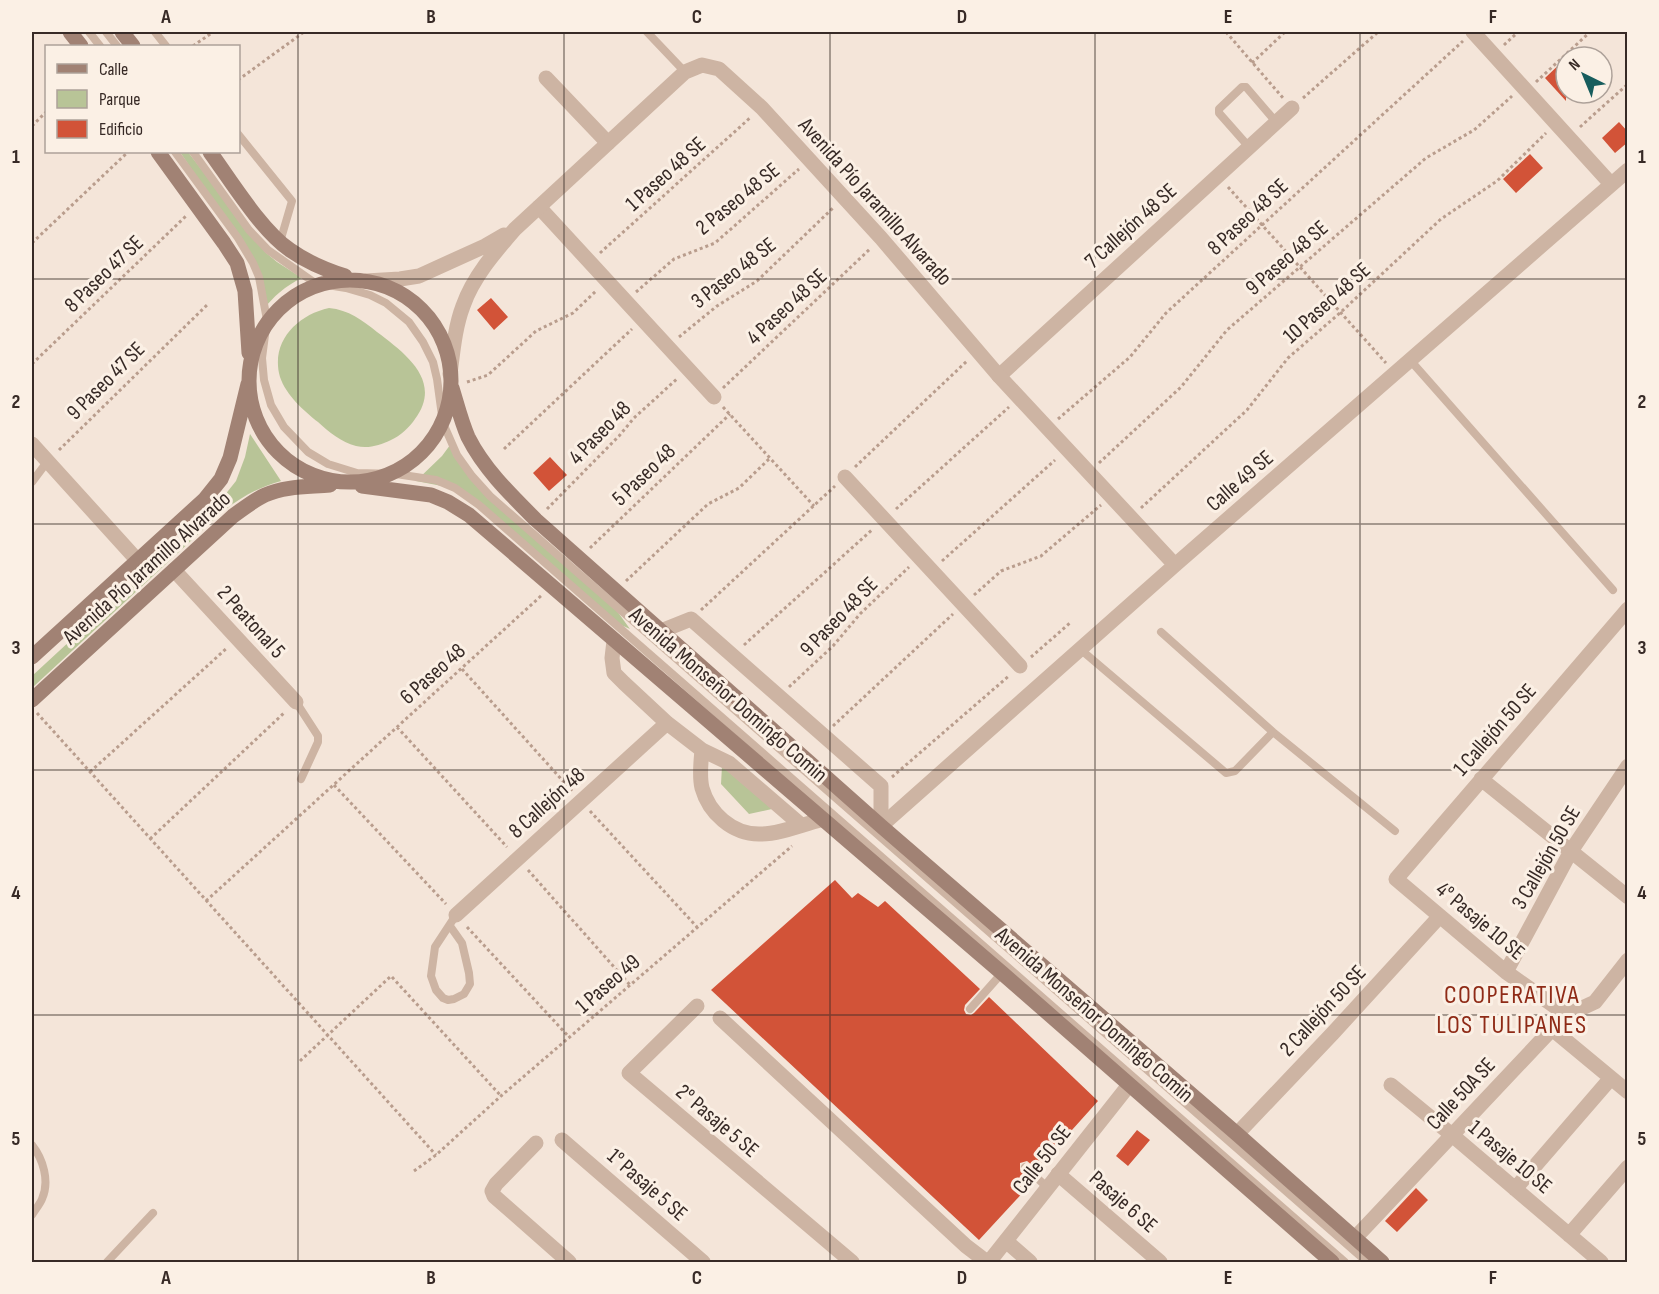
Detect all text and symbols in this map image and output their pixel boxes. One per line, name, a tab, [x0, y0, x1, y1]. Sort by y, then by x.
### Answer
text: A	[160, 5, 171, 29]
text: B	[426, 5, 436, 29]
text: C	[692, 5, 702, 29]
text: D	[957, 5, 967, 29]
text: E	[1224, 5, 1232, 29]
text: F	[1489, 5, 1497, 29]
legend	[45, 45, 240, 153]
north arrow	[1554, 45, 1614, 105]
text: N	[1565, 55, 1584, 75]
text: Calle	[99, 59, 128, 80]
text: Parque	[99, 89, 140, 110]
street label: Avenida Pío Jaramillo Alvarado	[792, 112, 957, 292]
text: Edificio	[99, 119, 143, 140]
street label: 1 Paseo 48 SE	[620, 131, 712, 217]
text: 1	[12, 145, 20, 169]
text: 1	[1638, 145, 1646, 169]
street label: 2 Paseo 48 SE	[690, 157, 785, 241]
street label: 8 Paseo 48 SE	[1202, 173, 1294, 261]
street label: 7 Callejón 48 SE	[1079, 178, 1183, 275]
street label: 9 Paseo 48 SE	[1240, 215, 1334, 301]
street label: 8 Paseo 47 SE	[59, 230, 149, 318]
street label: 3 Paseo 48 SE	[686, 232, 782, 315]
street label: 10 Paseo 48 SE	[1278, 257, 1376, 350]
street label: 4 Paseo 48 SE	[741, 263, 833, 351]
street label: 9 Paseo 47 SE	[61, 336, 151, 426]
text: 2	[12, 390, 20, 414]
text: 2	[1638, 390, 1646, 414]
street label: 4 Paseo 48	[563, 395, 637, 471]
street label: 5 Paseo 48	[607, 438, 681, 512]
street label: Calle 49 SE	[1201, 445, 1279, 518]
street label: Avenida Pío Jaramillo Alvarado	[57, 486, 237, 651]
street label: 9 Paseo 48 SE	[794, 571, 884, 663]
street label: 2 Peatonal 5	[211, 580, 291, 664]
street label: Avenida Monseñor Domingo Comin	[623, 601, 833, 789]
text: 3	[12, 636, 21, 660]
text: 3	[1638, 636, 1647, 660]
street label: 6 Paseo 48	[395, 638, 471, 711]
street label: 1 Callejón 50 SE	[1448, 678, 1543, 782]
street label: 8 Callejón 48	[503, 762, 591, 845]
street label: 3 Callejón 50 SE	[1506, 801, 1587, 914]
street label: 4° Pasaje 10 SE	[1430, 876, 1530, 966]
text: 4	[11, 881, 21, 905]
text: 4	[1637, 881, 1647, 905]
street label: Avenida Monseñor Domingo Comin	[989, 921, 1199, 1109]
street label: 1 Paseo 49	[570, 949, 646, 1020]
street label: 2 Callejón 50 SE	[1274, 960, 1372, 1062]
district label: COOPERATIVA LOS TULIPANES	[1436, 980, 1588, 1041]
street label: Calle 50A SE	[1421, 1052, 1501, 1136]
street label: 2° Pasaje 5 SE	[670, 1079, 764, 1164]
street label: 1 Pasaje 10 SE	[1463, 1114, 1557, 1200]
street label: Calle 50 SE	[1007, 1120, 1077, 1200]
text: 5	[12, 1127, 21, 1151]
text: 5	[1638, 1127, 1647, 1151]
street label: 1° Pasaje 5 SE	[601, 1143, 693, 1227]
street label: Pasaje 6 SE	[1083, 1165, 1163, 1239]
text: A	[160, 1266, 171, 1290]
text: B	[426, 1266, 436, 1290]
text: C	[692, 1266, 702, 1290]
text: D	[957, 1266, 967, 1290]
text: E	[1224, 1266, 1232, 1290]
text: F	[1489, 1266, 1497, 1290]

